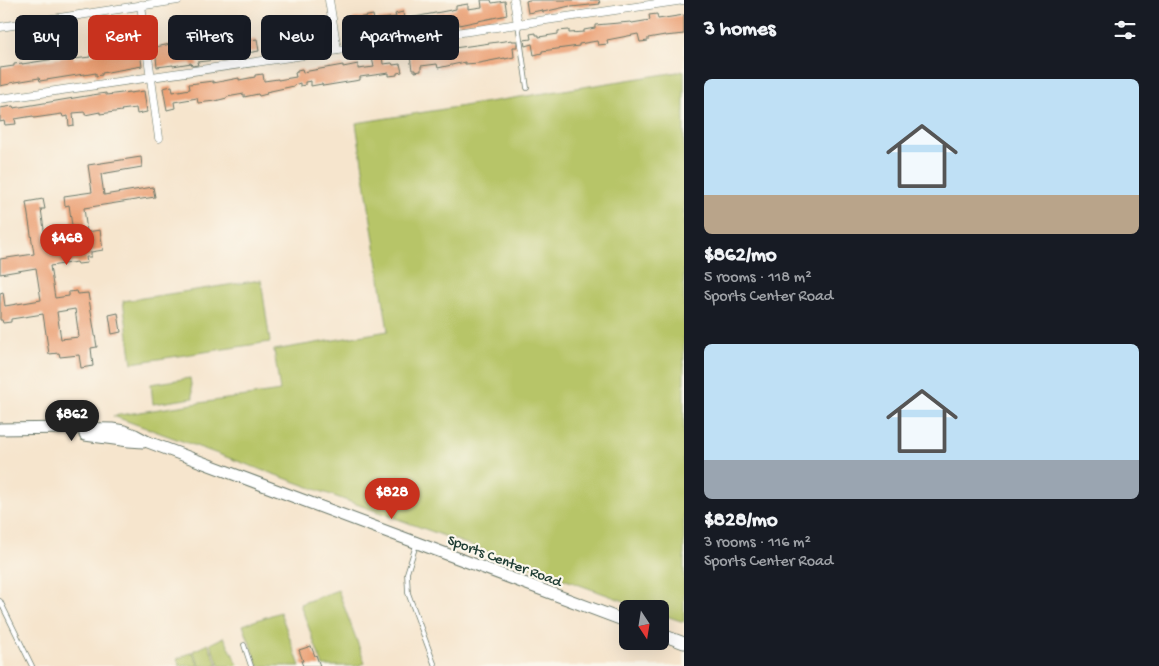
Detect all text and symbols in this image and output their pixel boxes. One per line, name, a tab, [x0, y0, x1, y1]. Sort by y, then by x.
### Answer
chip: Buy	[15, 15, 78, 60]
chip: Rent	[88, 15, 158, 60]
chip: Filters	[168, 15, 251, 60]
chip: New	[261, 15, 332, 60]
chip: Apartment	[342, 15, 459, 60]
icon: filters	[1111, 16, 1139, 44]
text: 3 homes	[704, 18, 776, 43]
icon: home	[877, 111, 967, 201]
pin: $468	[37, 224, 97, 266]
text: $468	[51, 230, 83, 249]
text: $862/mo	[704, 244, 777, 269]
text: 5 rooms · 118 m²	[704, 269, 812, 288]
text: Sports Center Road	[704, 288, 833, 307]
icon: home	[877, 376, 967, 466]
pin: $862	[42, 400, 102, 442]
text: $862	[56, 406, 88, 425]
pin: $828	[362, 478, 422, 520]
text: $828	[376, 484, 408, 503]
text: $828/mo	[704, 509, 778, 534]
street label: Sports Center Road	[445, 532, 565, 592]
text: 3 rooms · 116 m²	[704, 534, 811, 553]
text: Sports Center Road	[704, 553, 833, 572]
north arrow	[619, 600, 669, 650]
map controls	[619, 600, 669, 650]

